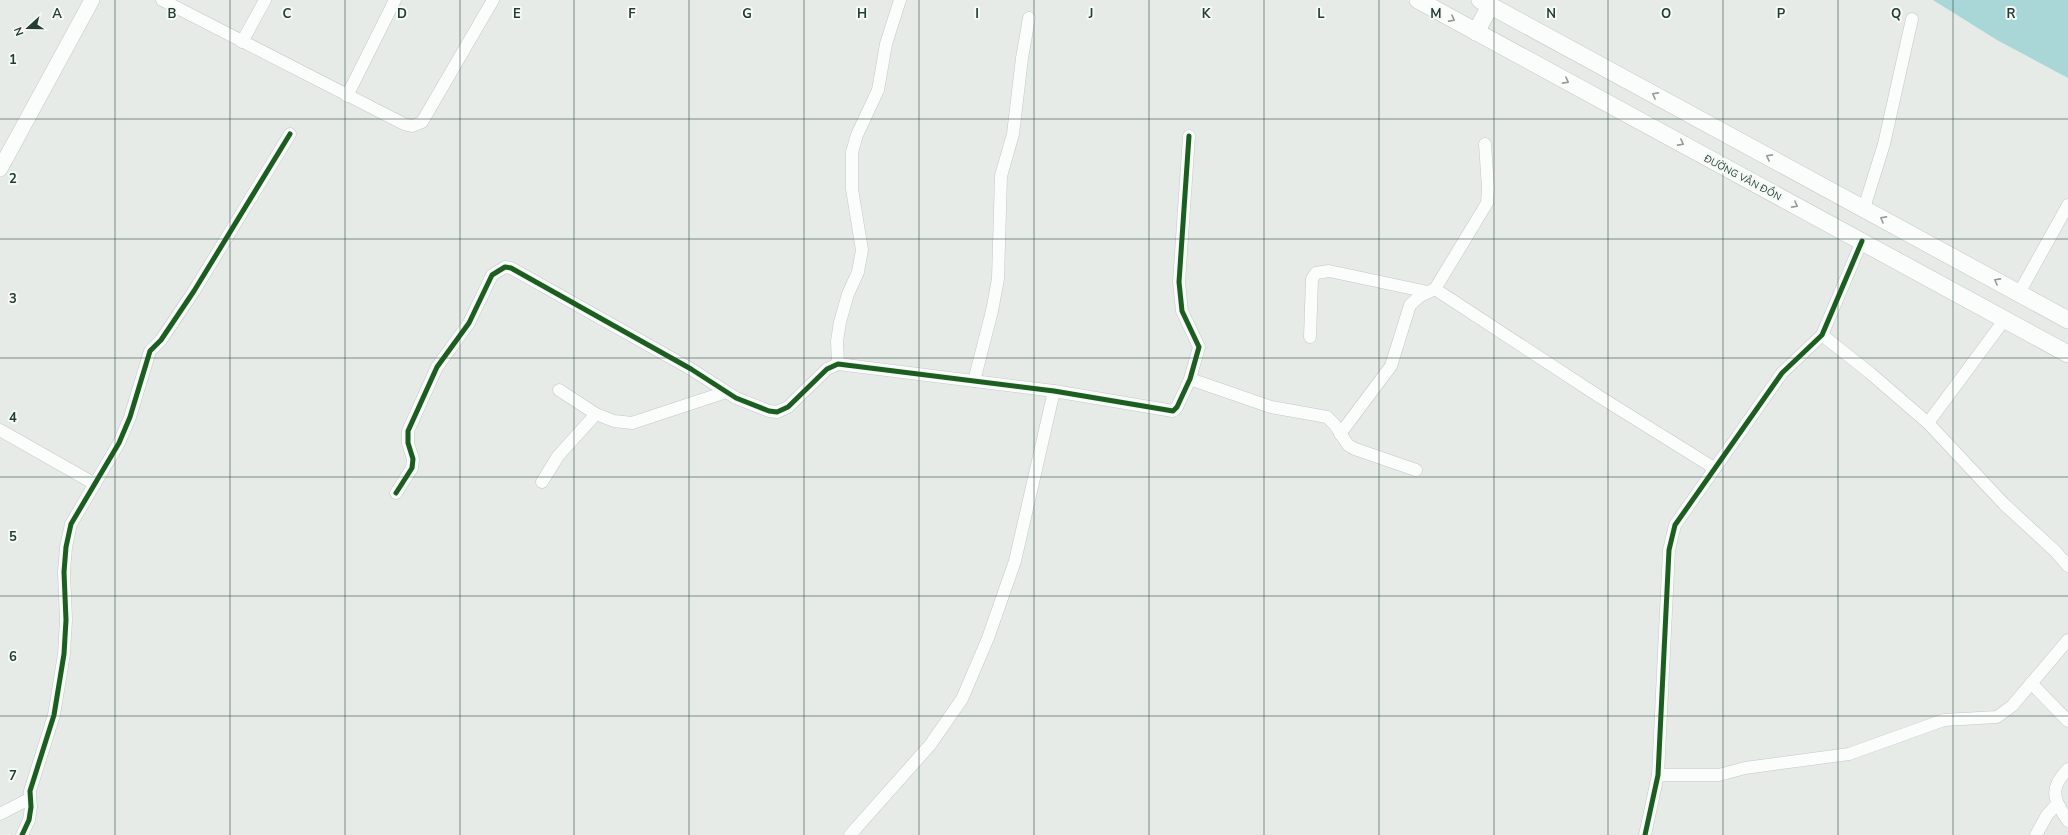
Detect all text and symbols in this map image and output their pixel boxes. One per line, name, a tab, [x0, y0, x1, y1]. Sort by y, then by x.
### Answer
text: A	[52, 5, 62, 23]
text: B	[168, 5, 177, 23]
text: C	[283, 5, 292, 23]
text: D	[397, 5, 407, 23]
text: E	[513, 5, 521, 23]
text: F	[628, 5, 636, 23]
text: G	[742, 5, 752, 23]
text: H	[857, 5, 867, 23]
text: I	[975, 5, 979, 23]
text: J	[1088, 5, 1093, 23]
text: K	[1202, 5, 1211, 23]
text: L	[1317, 5, 1325, 23]
text: M	[1430, 5, 1442, 23]
text: N	[1546, 5, 1556, 23]
text: O	[1661, 5, 1671, 23]
text: P	[1777, 5, 1786, 23]
text: Q	[1891, 5, 1901, 23]
text: R	[2007, 5, 2016, 23]
north arrow	[8, 8, 48, 48]
one-way arrow	[1448, 14, 1455, 21]
text: N	[11, 25, 28, 38]
text: 1	[9, 51, 17, 69]
one-way arrow	[1562, 76, 1570, 83]
one-way arrow	[1651, 92, 1659, 99]
one-way arrow	[1677, 138, 1684, 145]
street label: ĐƯỜNG VÂN ĐỒN	[1701, 150, 1784, 204]
one-way arrow	[1766, 154, 1773, 161]
text: 2	[9, 170, 17, 188]
one-way arrow	[1791, 200, 1798, 207]
one-way arrow	[1880, 216, 1887, 223]
one-way arrow	[1994, 278, 2001, 285]
text: 3	[9, 290, 17, 308]
text: 4	[9, 409, 17, 427]
text: 5	[9, 528, 17, 546]
text: 6	[9, 648, 17, 666]
text: 7	[9, 767, 17, 785]

